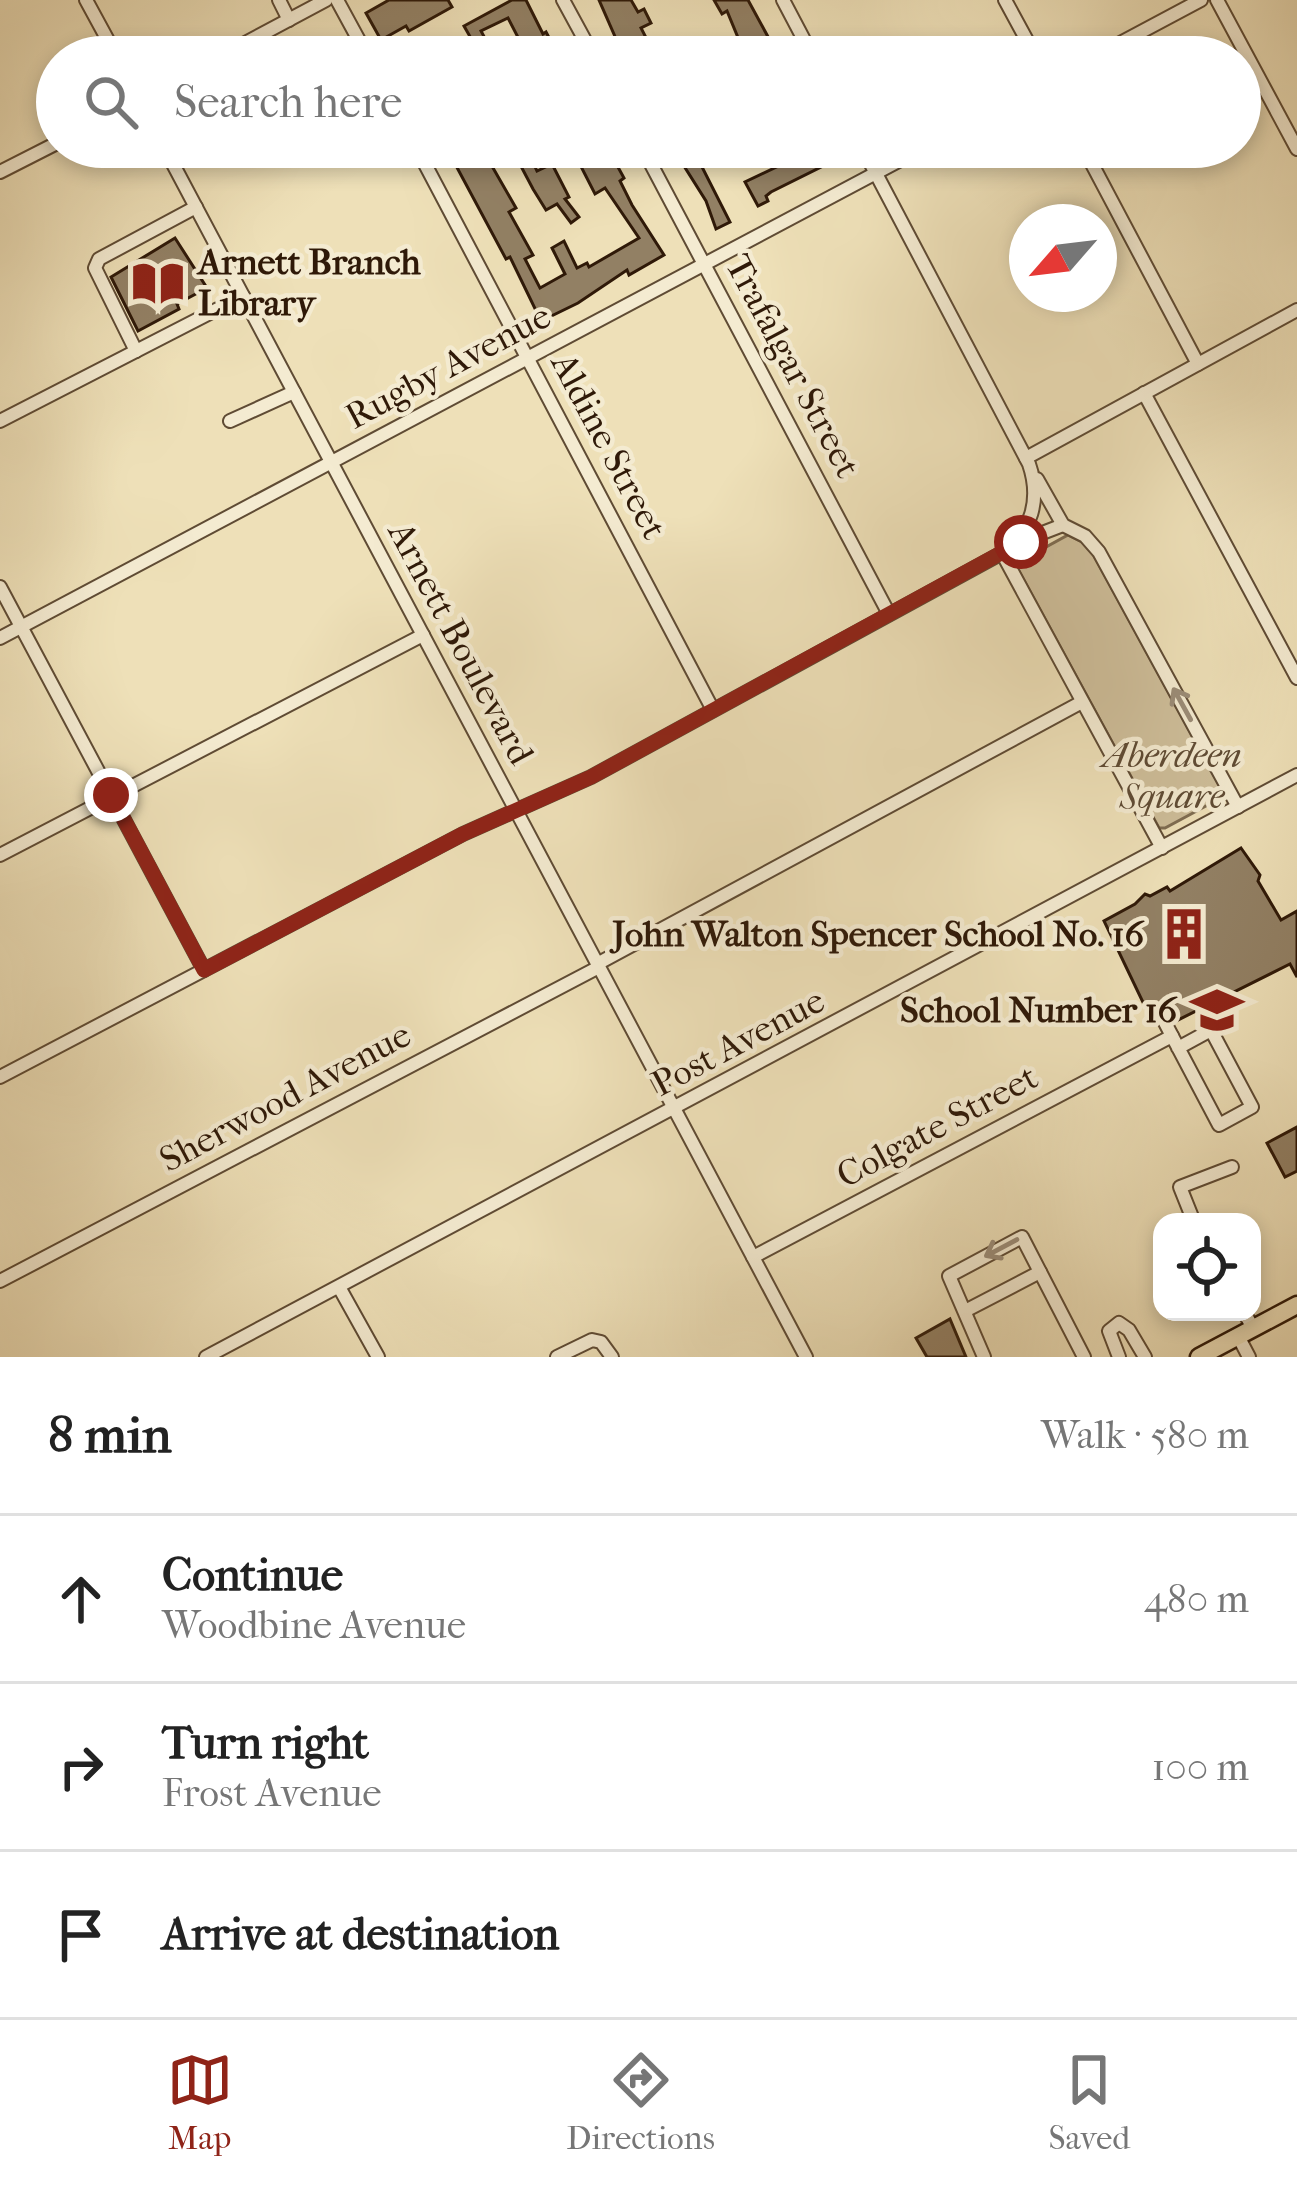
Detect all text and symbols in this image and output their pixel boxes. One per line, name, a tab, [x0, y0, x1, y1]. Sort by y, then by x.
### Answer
search box	[36, 36, 1261, 168]
icon: search	[78, 69, 144, 135]
text: Search here	[174, 76, 402, 129]
north arrow	[1009, 204, 1117, 312]
place label: Arnett Branch Library	[196, 241, 421, 324]
street label: Trafalgar Street	[717, 248, 869, 485]
library icon: Arnett Branch Library	[129, 254, 187, 312]
street label: Rugby Avenue	[338, 294, 558, 438]
street label: Aldine Street	[542, 344, 676, 546]
street label: Arnett Boulevard	[379, 513, 543, 772]
route start	[994, 515, 1048, 569]
one-way arrow	[1170, 687, 1193, 722]
park label: Aberdeen Square	[1098, 734, 1242, 817]
route end	[84, 768, 138, 822]
building icon: John Walton Spencer School No. 16	[1155, 905, 1213, 963]
place label: John Walton Spencer School No. 16	[609, 913, 1145, 955]
street label: Post Avenue	[645, 979, 831, 1105]
school or university icon: School Number 16	[1188, 981, 1246, 1039]
place label: School Number 16	[900, 989, 1178, 1031]
street label: Sherwood Avenue	[152, 1013, 418, 1181]
street label: Colgate Street	[829, 1055, 1045, 1196]
map controls	[1153, 1213, 1261, 1321]
button: locate	[1153, 1213, 1261, 1321]
one-way arrow	[984, 1237, 1019, 1260]
text: 8 min	[48, 1405, 172, 1465]
text: Walk · 580 m	[1041, 1412, 1249, 1458]
text: Continue	[162, 1549, 343, 1602]
icon: ahead	[48, 1566, 114, 1632]
text: 480 m	[1144, 1576, 1249, 1622]
text: Woodbine Avenue	[162, 1602, 466, 1648]
text: Turn right	[162, 1717, 369, 1770]
icon: right	[48, 1734, 114, 1800]
text: 100 m	[1151, 1744, 1249, 1790]
text: Frost Avenue	[162, 1770, 382, 1816]
icon: arrive	[48, 1902, 114, 1968]
text: Arrive at destination	[162, 1908, 559, 1961]
tab: Map	[167, 2047, 233, 2158]
tab: Directions	[566, 2047, 715, 2158]
tab: Saved	[1048, 2047, 1130, 2158]

